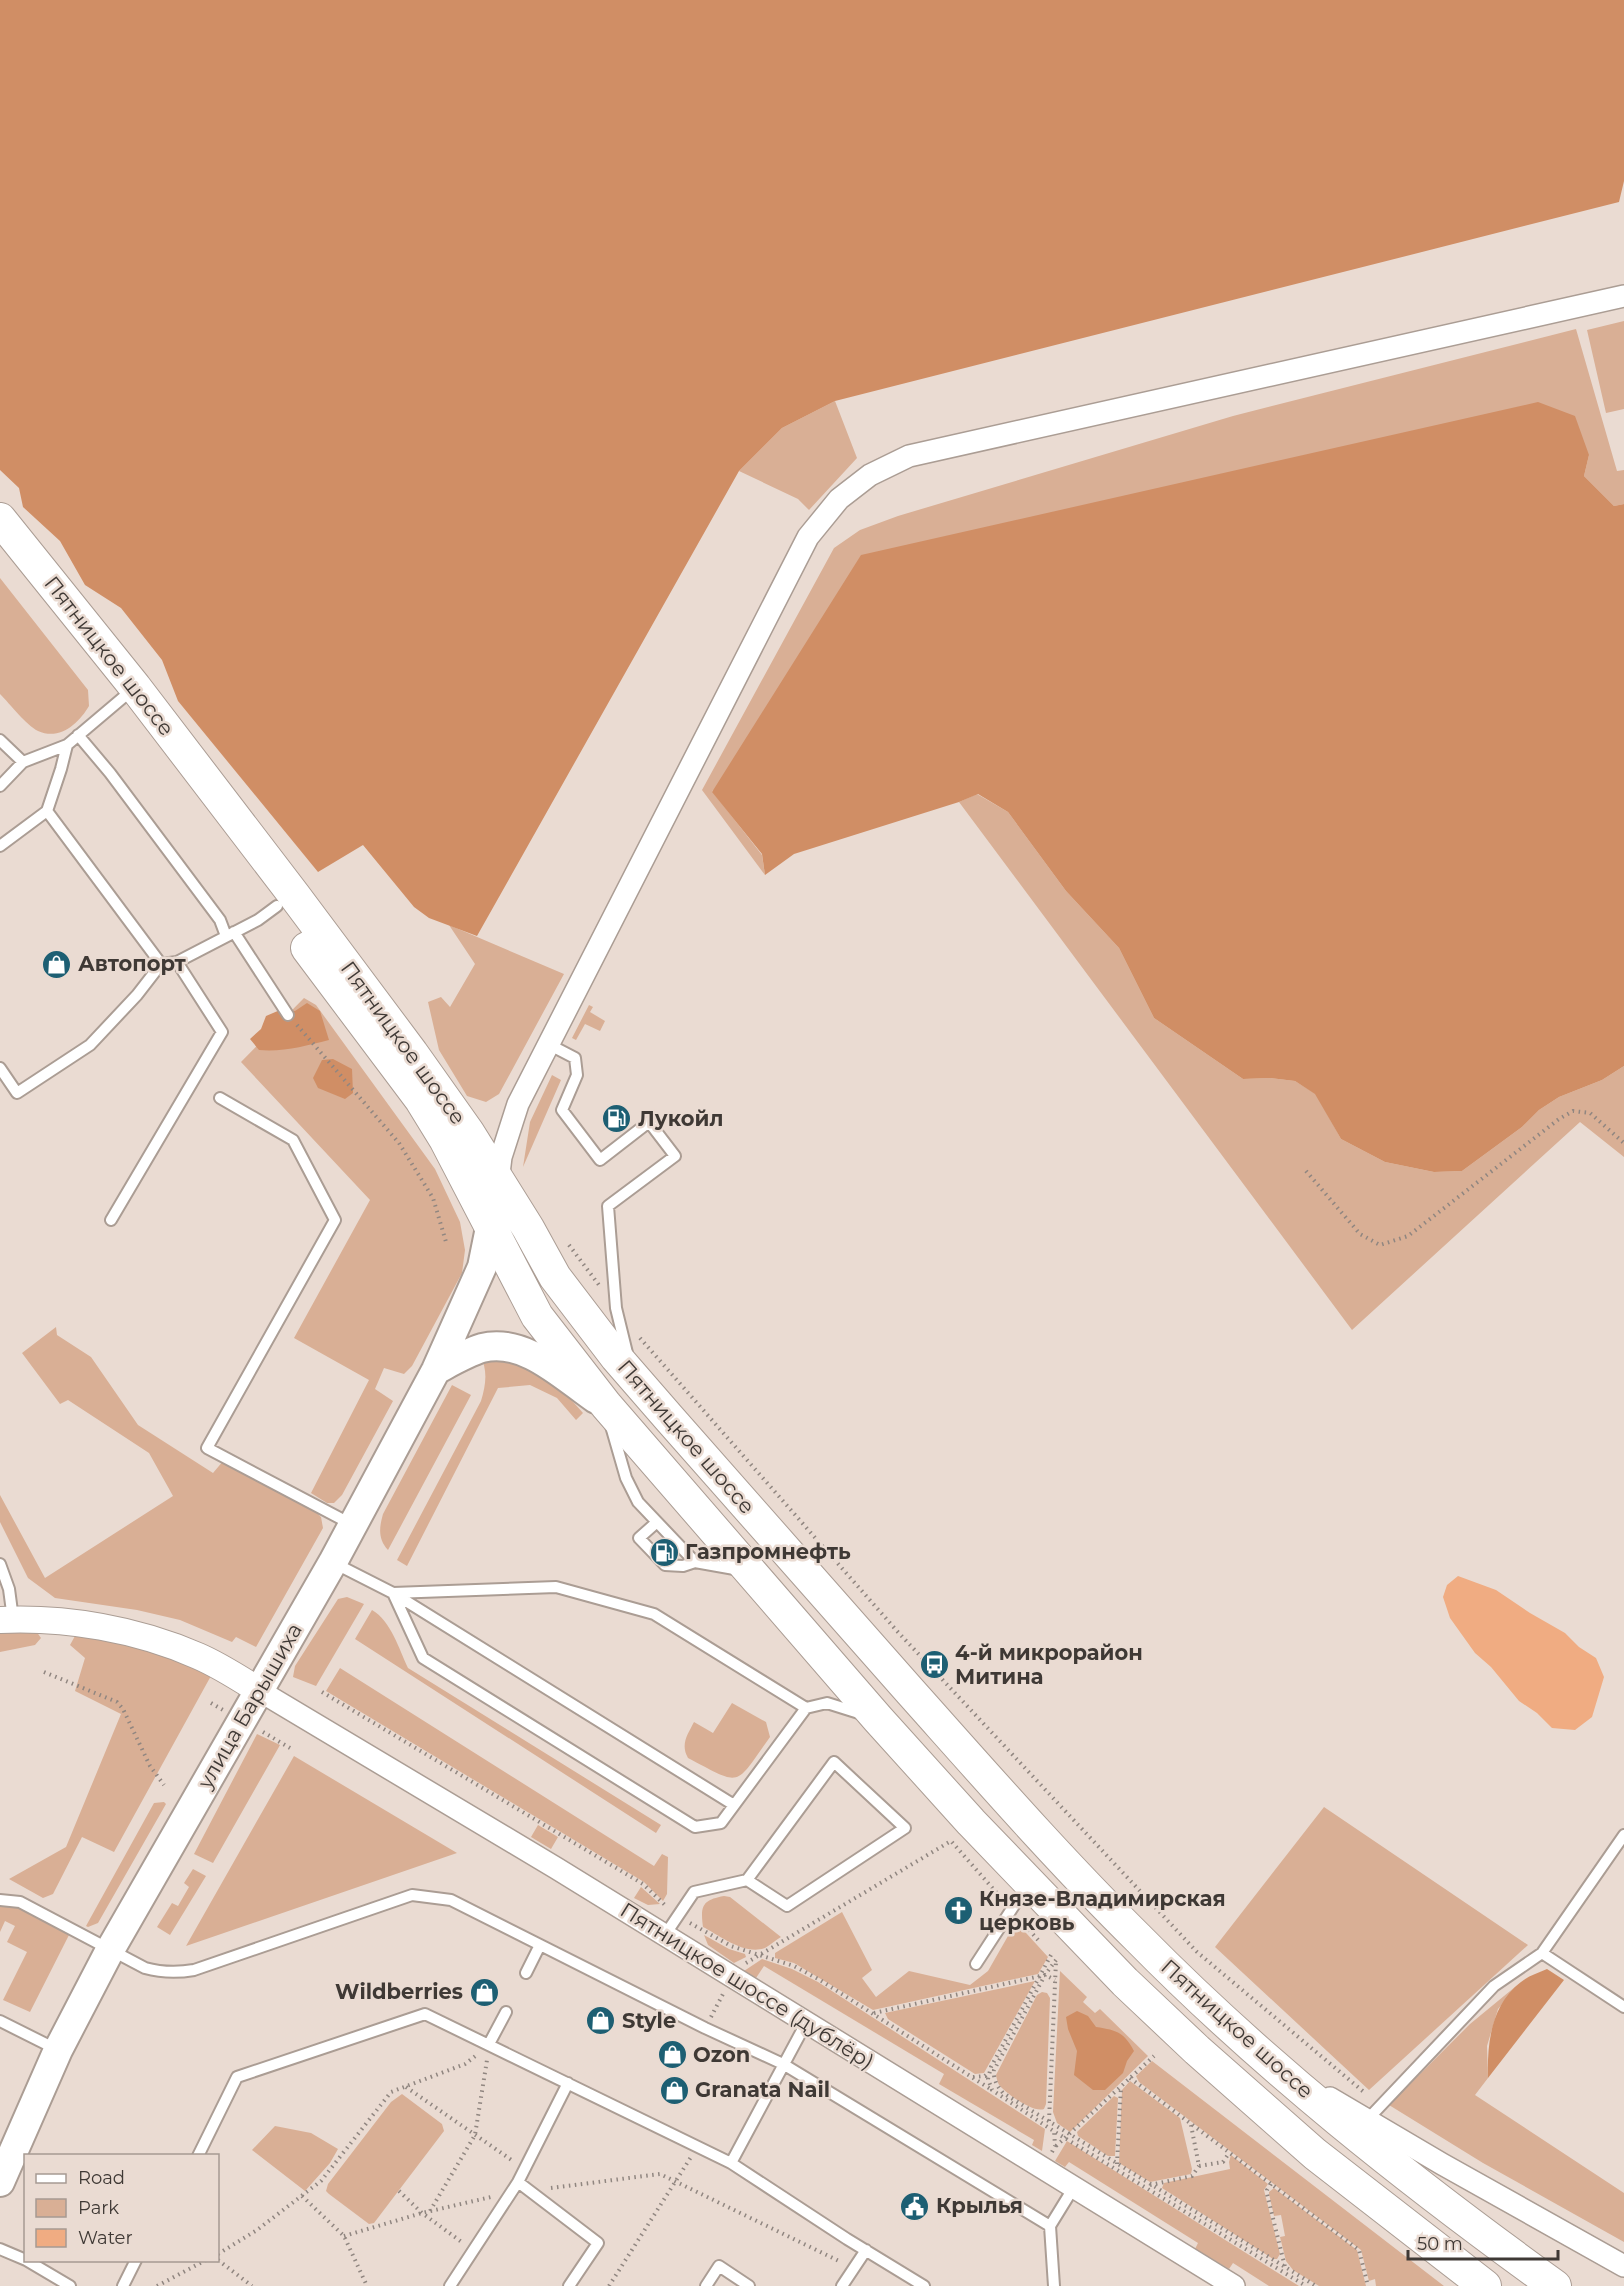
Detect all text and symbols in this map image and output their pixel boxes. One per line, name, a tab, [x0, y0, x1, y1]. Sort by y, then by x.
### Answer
street label: Пятницкое шоссе	[39, 571, 180, 741]
shop icon: Автопорт	[41, 948, 73, 980]
place label: Автопорт	[78, 951, 187, 976]
street label: Пятницкое шоссе	[336, 956, 471, 1129]
fuel station icon: Лукойл	[601, 1103, 633, 1135]
place label: Лукойл	[638, 1106, 723, 1131]
street label: Пятницкое шоссе	[613, 1355, 760, 1519]
fuel station icon: Газпромнефть	[648, 1536, 680, 1568]
place label: Газпромнефть	[685, 1539, 851, 1564]
street label: улица Барышиха	[192, 1619, 307, 1794]
place label: 4-й микрорайон Митина	[955, 1640, 1143, 1689]
bus stop icon: 4-й микрорайон Митина	[918, 1649, 950, 1681]
place label: Князе-Владимирская церковь	[979, 1886, 1226, 1935]
church icon: Князе-Владимирская церковь	[942, 1895, 974, 1927]
street label: Пятницкое шоссе (дублёр)	[616, 1897, 879, 2074]
street label: Пятницкое шоссе	[1156, 1954, 1318, 2103]
shop icon: Wildberries	[468, 1976, 500, 2008]
place label: Wildberries	[335, 1979, 463, 2004]
shop icon: Style	[585, 2005, 617, 2037]
place label: Style	[622, 2008, 676, 2033]
shop icon: Ozon	[656, 2039, 688, 2071]
place label: Ozon	[693, 2042, 750, 2067]
shop icon: Granata Nail	[658, 2074, 690, 2106]
place label: Granata Nail	[695, 2077, 830, 2102]
legend	[24, 2154, 219, 2262]
text: Road	[78, 2167, 125, 2189]
public building icon: Крылья	[899, 2190, 931, 2222]
place label: Крылья	[936, 2193, 1023, 2218]
text: Park	[78, 2197, 119, 2219]
scale bar	[1408, 2223, 1558, 2261]
text: Water	[78, 2227, 133, 2249]
text: 50 m	[1417, 2233, 1463, 2255]

